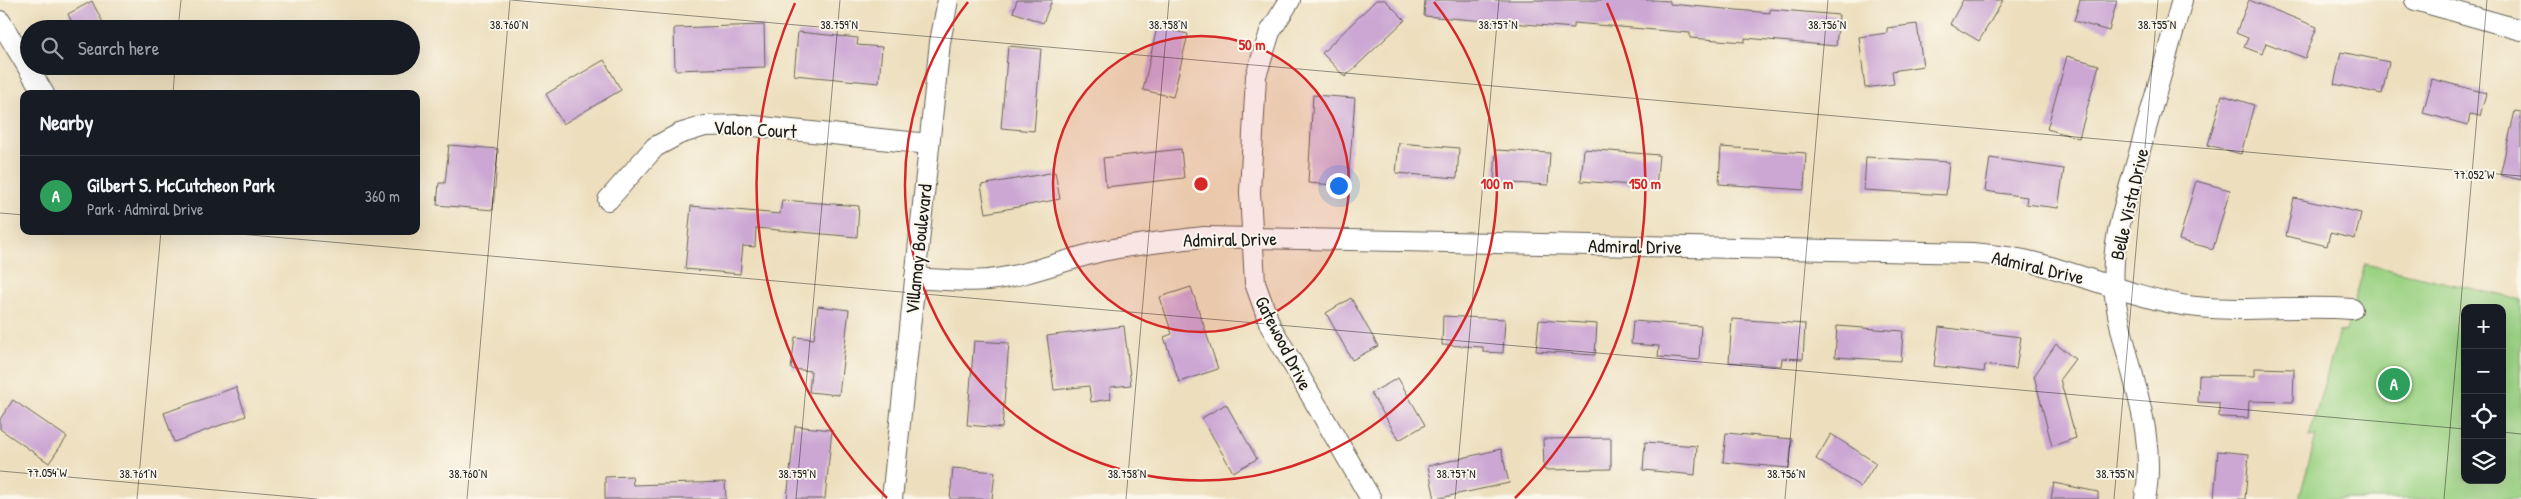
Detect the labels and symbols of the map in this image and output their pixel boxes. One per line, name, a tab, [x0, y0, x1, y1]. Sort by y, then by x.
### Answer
text: 38.760°N	[490, 16, 528, 33]
text: 38.759°N	[820, 16, 858, 33]
text: 38.758°N	[1149, 16, 1187, 33]
text: 38.757°N	[1478, 16, 1518, 33]
text: 38.756°N	[1808, 16, 1846, 33]
text: 38.755°N	[2138, 16, 2176, 33]
text: 50 m	[1239, 34, 1265, 55]
street label: Valon Court	[713, 114, 798, 144]
street label: Belle Vista Drive	[2104, 145, 2155, 262]
text: 77.052°W	[2454, 166, 2495, 183]
your location	[1326, 173, 1352, 199]
text: 100 m	[1481, 173, 1513, 194]
text: 150 m	[1629, 173, 1661, 194]
centre of rings	[1192, 175, 1210, 193]
street label: Villamay Boulevard	[898, 182, 938, 315]
street label: Admiral Drive	[1183, 225, 1278, 253]
street label: Admiral Drive	[1588, 232, 1683, 260]
street label: Admiral Drive	[1989, 244, 2087, 290]
street label: Gatewood Drive	[1249, 292, 1319, 395]
pin: A	[2378, 365, 2410, 403]
text: 77.054°W	[27, 464, 67, 481]
text: 38.761°N	[119, 465, 157, 482]
text: 38.760°N	[449, 465, 487, 482]
text: 38.759°N	[778, 465, 816, 482]
text: 38.758°N	[1108, 465, 1146, 482]
text: 38.757°N	[1436, 465, 1476, 482]
text: 38.756°N	[1767, 465, 1805, 482]
text: 38.755°N	[2096, 465, 2134, 482]

